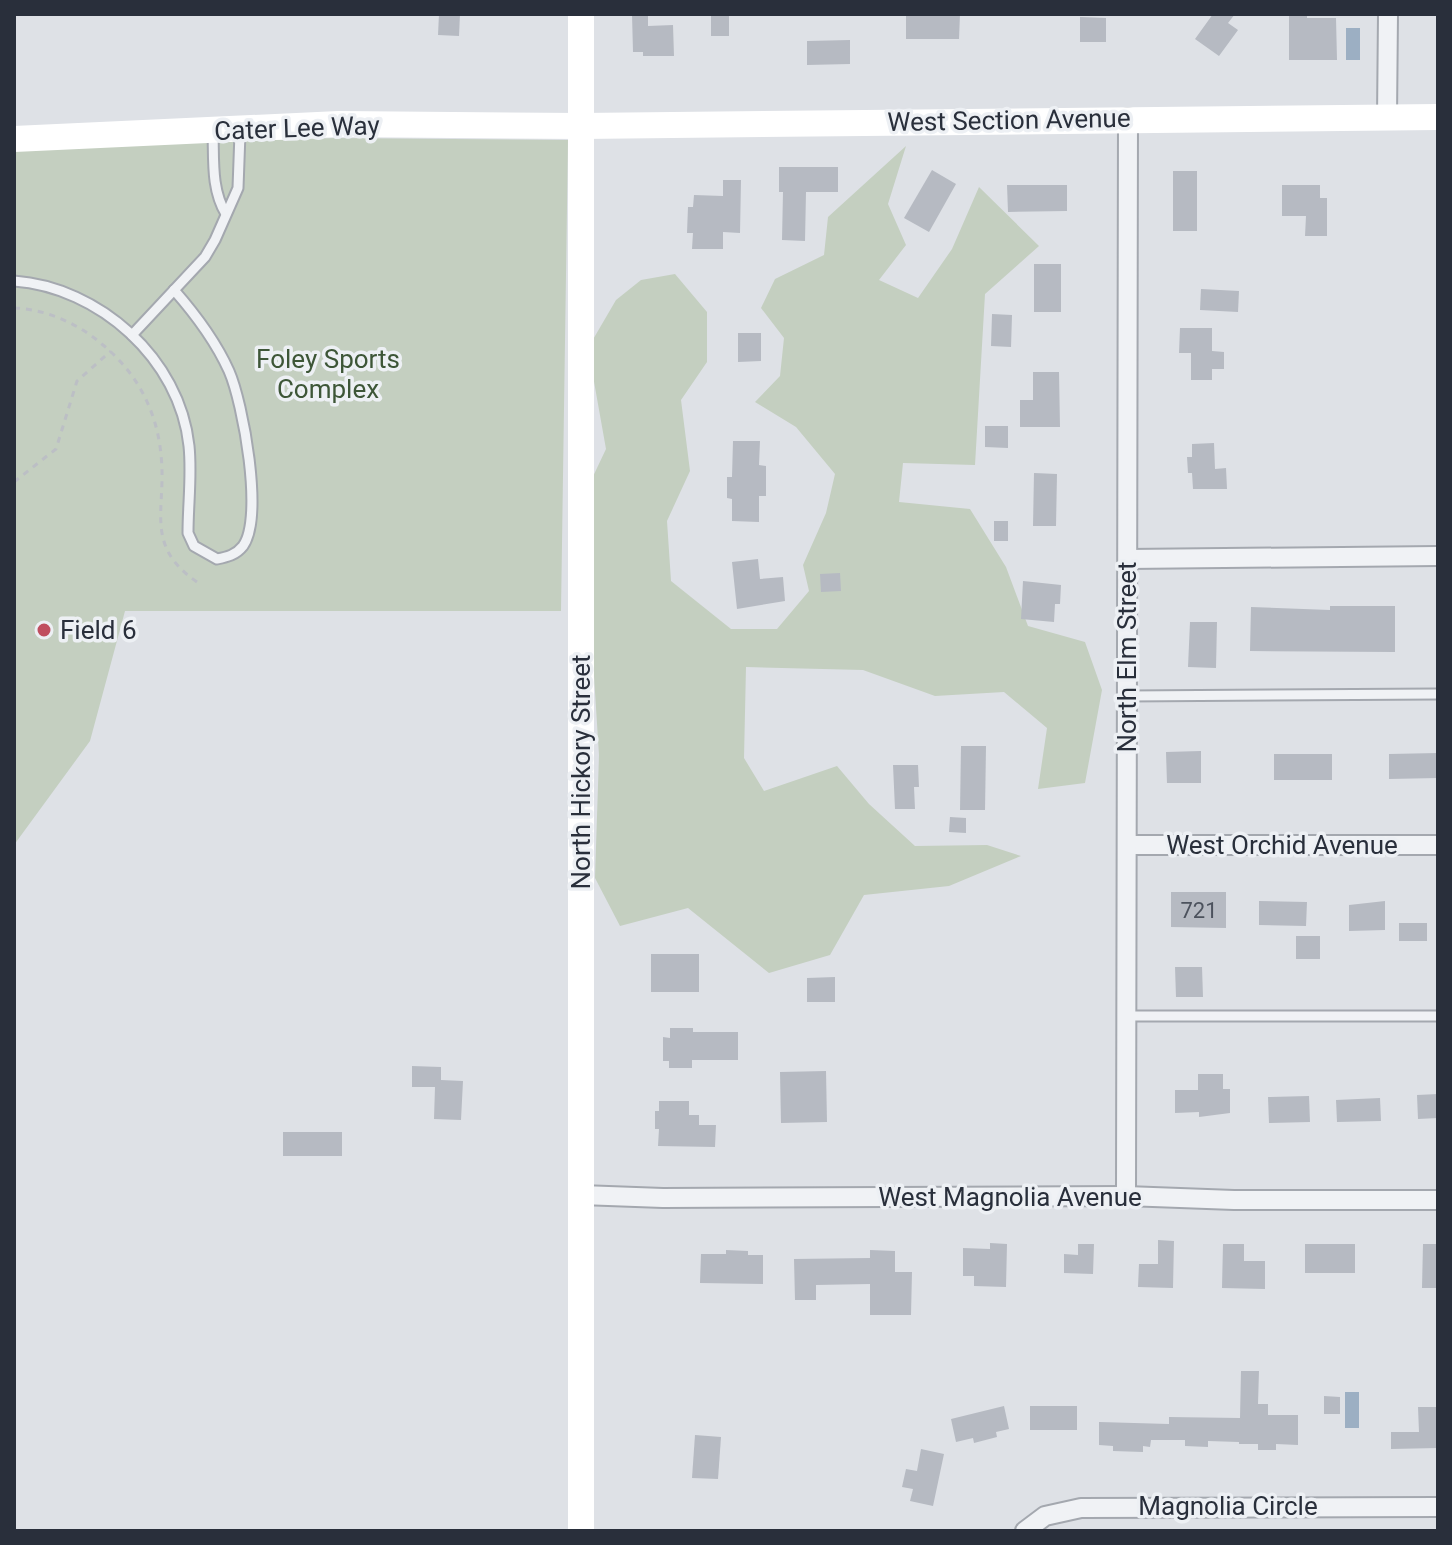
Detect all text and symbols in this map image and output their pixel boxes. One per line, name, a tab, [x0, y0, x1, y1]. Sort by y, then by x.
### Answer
street label: West Section Avenue	[887, 103, 1131, 137]
street label: Cater Lee Way	[214, 110, 380, 146]
park label: Foley Sports Complex	[256, 344, 400, 404]
street label: North Elm Street	[1112, 561, 1142, 753]
place label: Field 6	[60, 615, 137, 645]
marker: Field 6	[35, 621, 53, 639]
street label: North Hickory Street	[566, 655, 596, 889]
street label: West Orchid Avenue	[1166, 830, 1398, 860]
house number: 721	[1180, 898, 1218, 923]
street label: West Magnolia Avenue	[878, 1182, 1142, 1212]
street label: Magnolia Circle	[1138, 1491, 1318, 1521]

